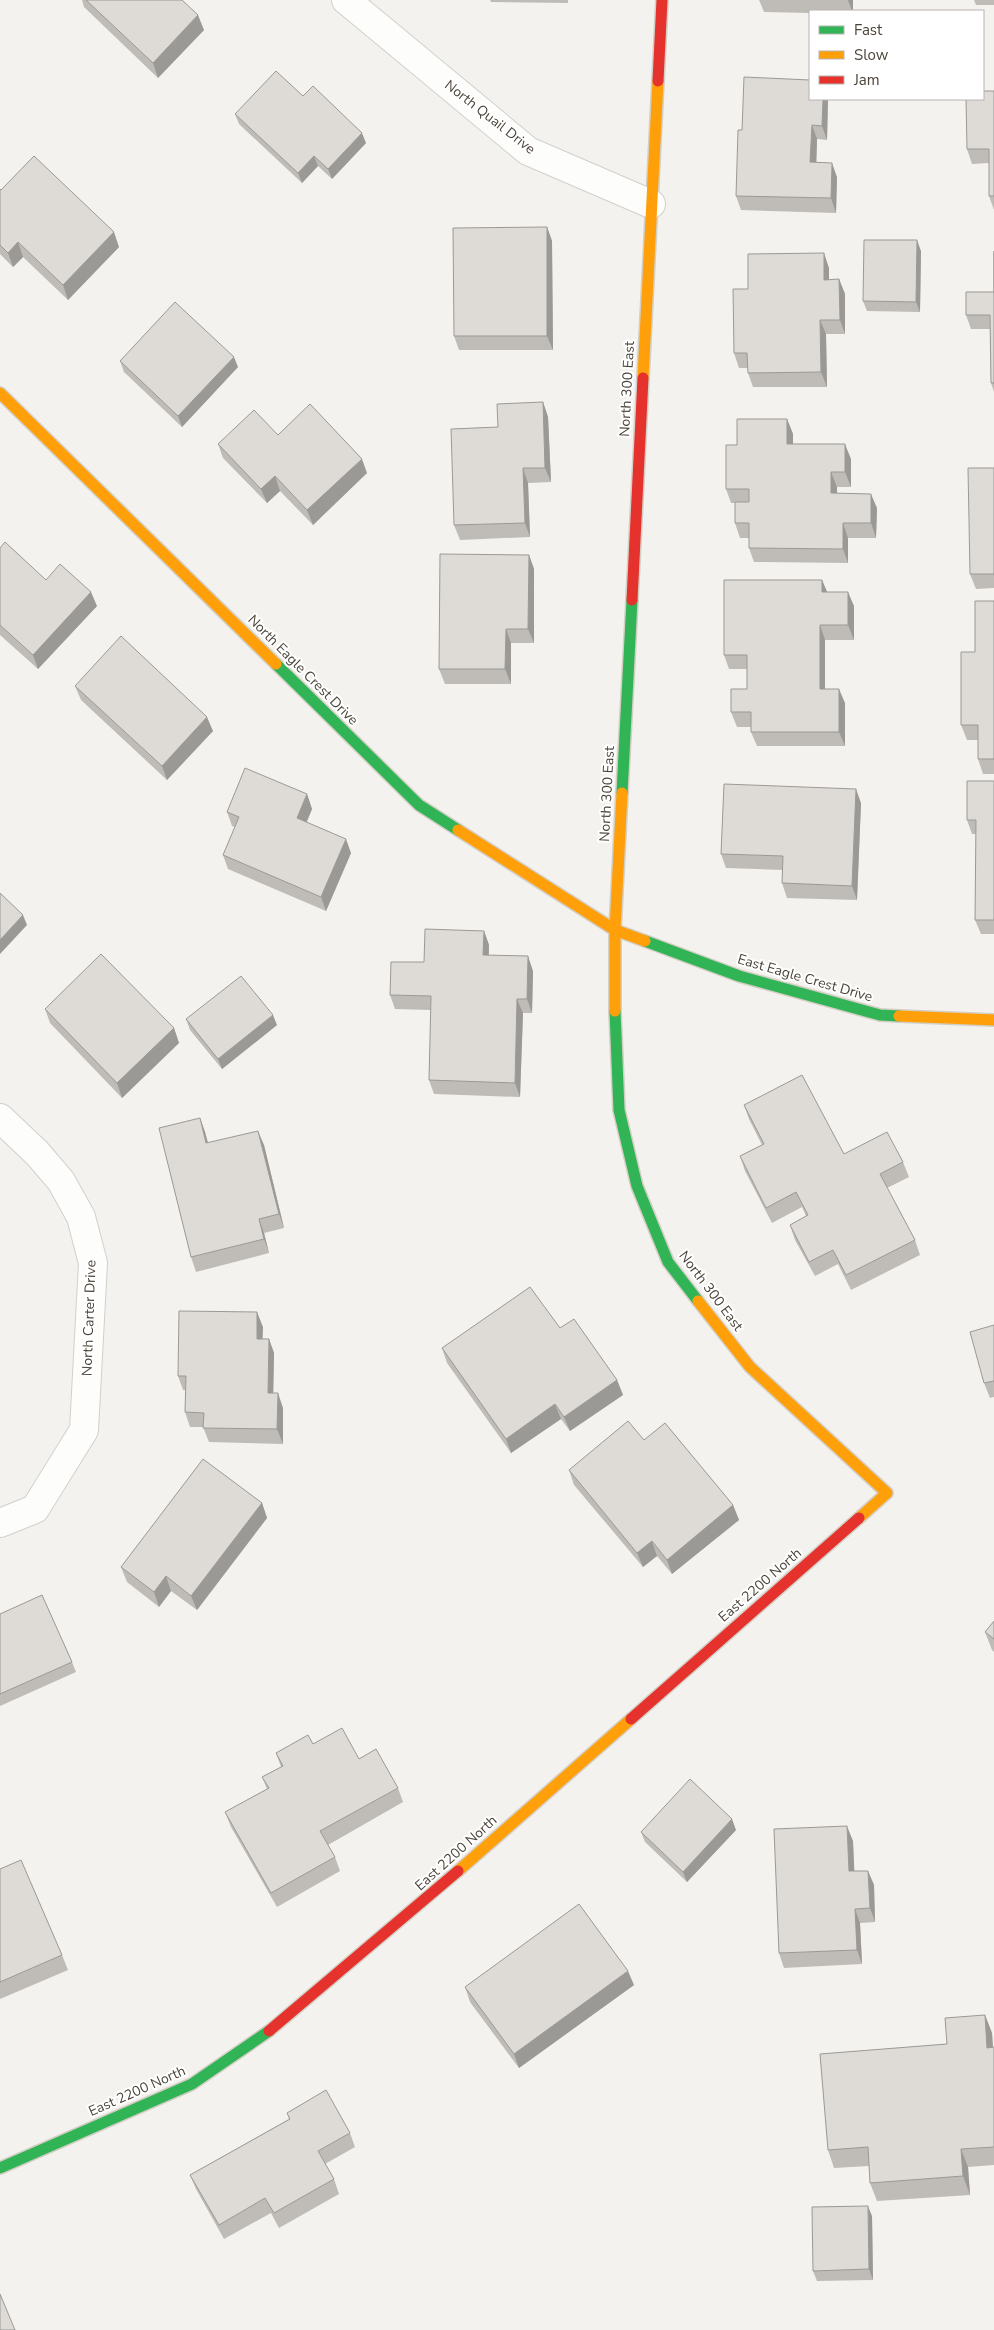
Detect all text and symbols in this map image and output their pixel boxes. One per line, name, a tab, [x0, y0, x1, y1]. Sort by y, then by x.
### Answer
legend	[809, 10, 984, 100]
text: Fast	[854, 20, 883, 40]
text: Slow	[854, 45, 889, 65]
text: Jam	[853, 70, 880, 90]
street label: North Quail Drive	[441, 76, 539, 158]
street label: North 300 East	[615, 341, 639, 437]
street label: North Eagle Crest Drive	[244, 611, 362, 729]
street label: North 300 East	[595, 746, 619, 842]
street label: East Eagle Crest Drive	[735, 950, 875, 1006]
street label: North 300 East	[675, 1247, 747, 1335]
street label: North Carter Drive	[77, 1260, 101, 1376]
street label: East 2200 North	[714, 1544, 806, 1626]
street label: East 2200 North	[411, 1811, 501, 1895]
street label: East 2200 North	[86, 2061, 188, 2121]

